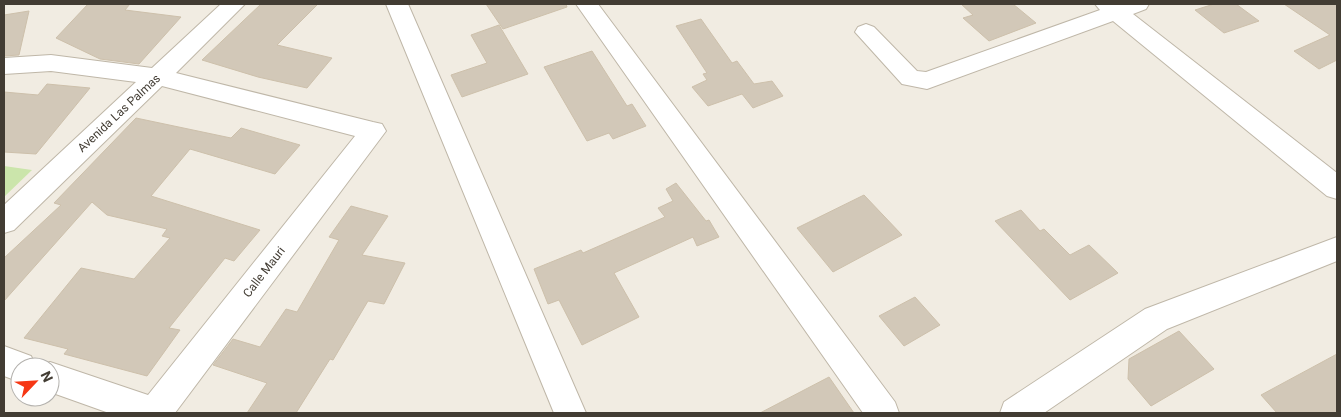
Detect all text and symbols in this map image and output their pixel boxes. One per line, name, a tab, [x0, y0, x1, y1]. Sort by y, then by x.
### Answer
street label: Avenida Las Palmas	[75, 71, 163, 155]
street label: Calle Mauri	[240, 244, 288, 300]
north arrow	[10, 357, 60, 407]
text: N	[37, 369, 56, 384]

